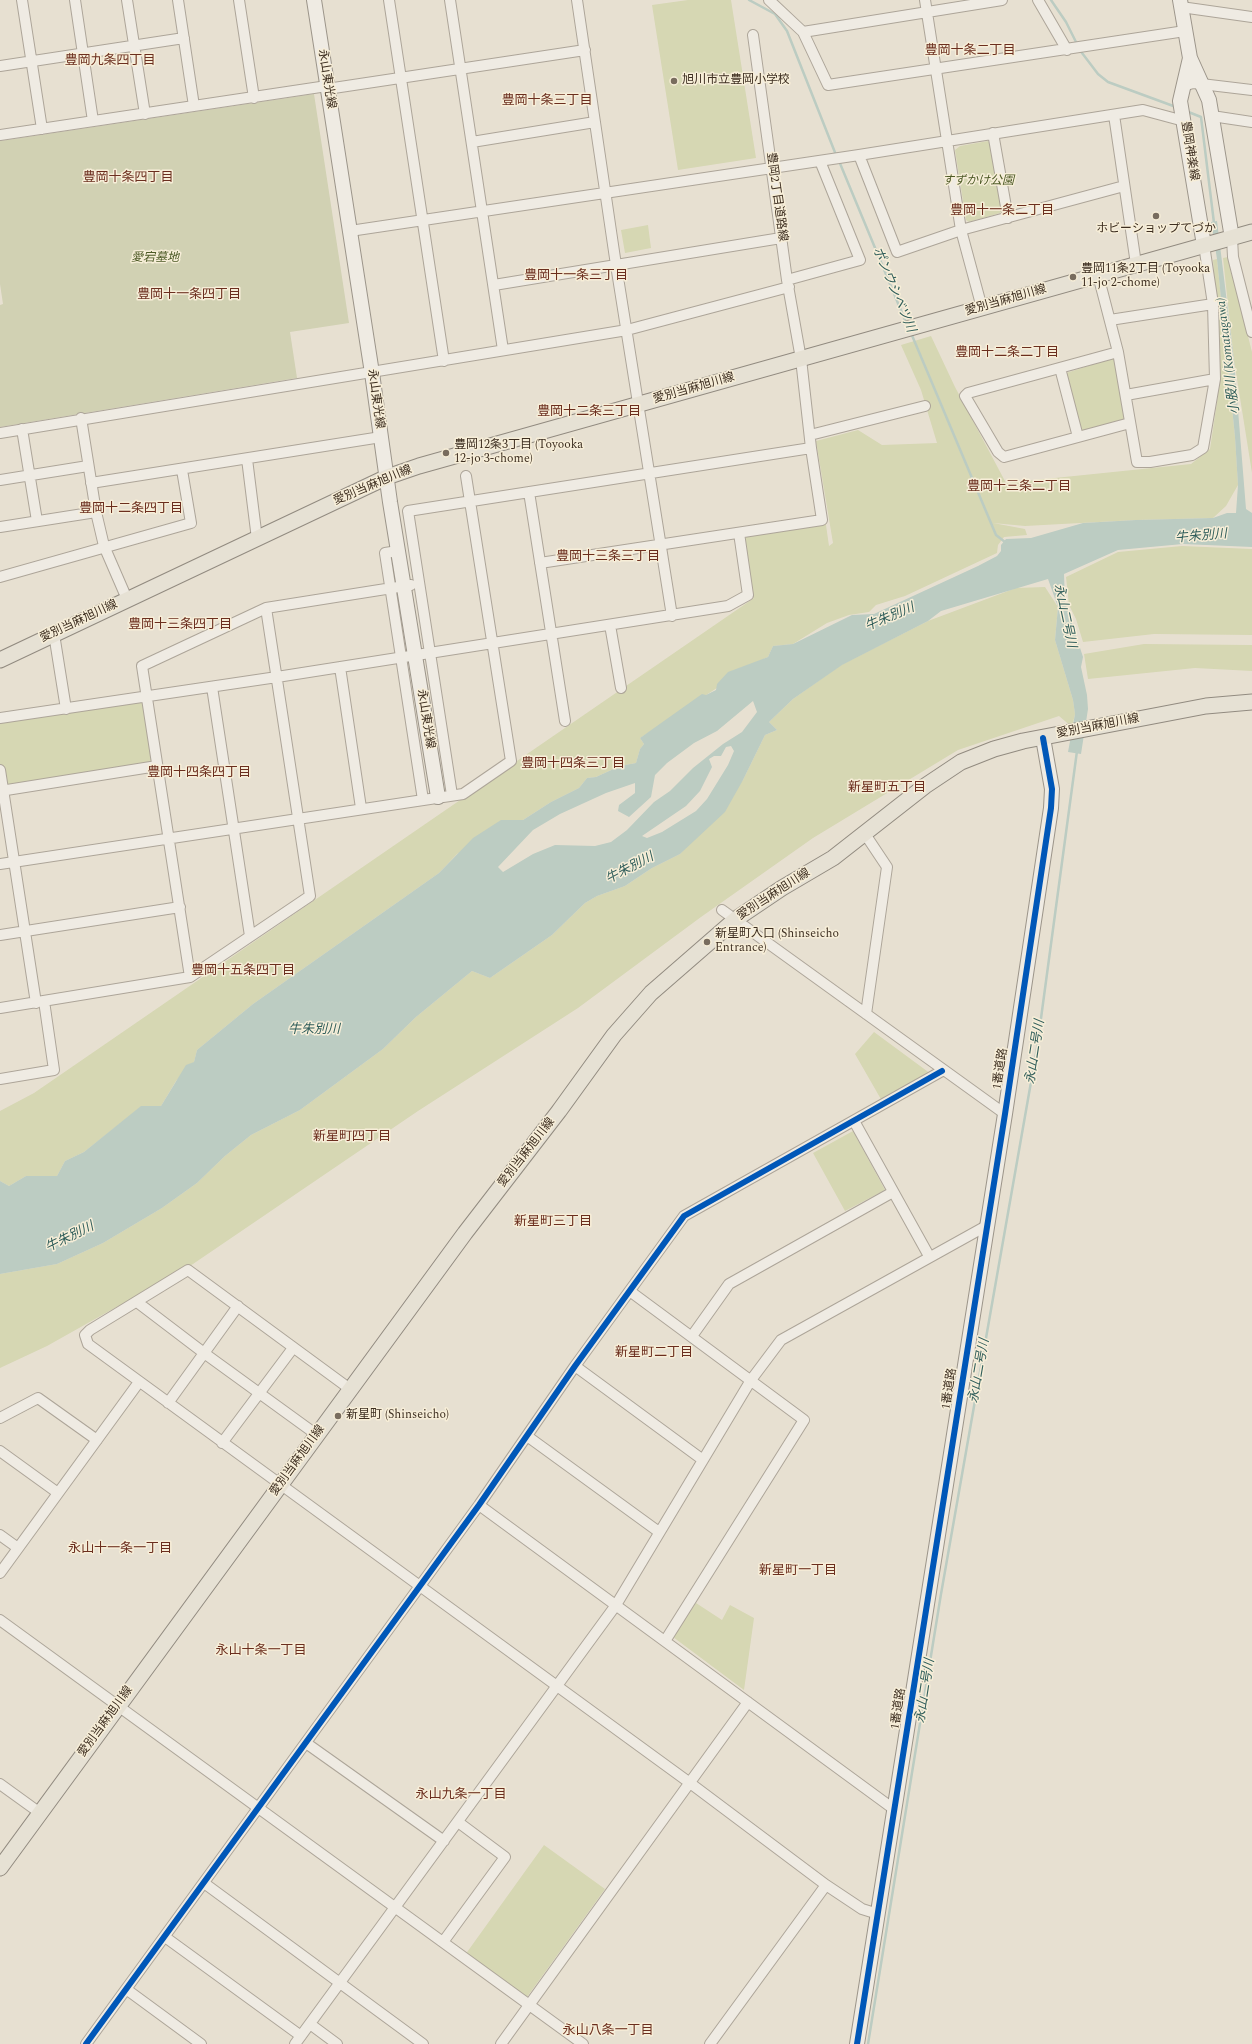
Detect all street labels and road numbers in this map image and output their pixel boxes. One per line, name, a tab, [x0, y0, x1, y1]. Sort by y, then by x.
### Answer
street label: 永山東光線	[314, 48, 338, 110]
street label: 豊岡神楽線	[1177, 120, 1201, 182]
street label: 豊岡2丁目道路線	[763, 151, 789, 243]
street label: 愛別当麻旭川線	[964, 283, 1048, 319]
street label: 永山東光線	[364, 368, 386, 430]
street label: 愛別当麻旭川線	[652, 371, 736, 407]
street label: 愛別当麻旭川線	[332, 463, 414, 509]
street label: 愛別当麻旭川線	[38, 598, 120, 646]
street label: 永山東光線	[413, 688, 437, 750]
street label: 愛別当麻旭川線	[1055, 712, 1141, 742]
street label: 愛別当麻旭川線	[735, 866, 813, 924]
street label: 1番道路	[991, 1047, 1011, 1091]
street label: 愛別当麻旭川線	[495, 1115, 559, 1191]
street label: 1番道路	[940, 1367, 960, 1411]
street label: 愛別当麻旭川線	[267, 1423, 329, 1499]
street label: 愛別当麻旭川線	[75, 1684, 137, 1760]
street label: 1番道路	[889, 1687, 909, 1731]

